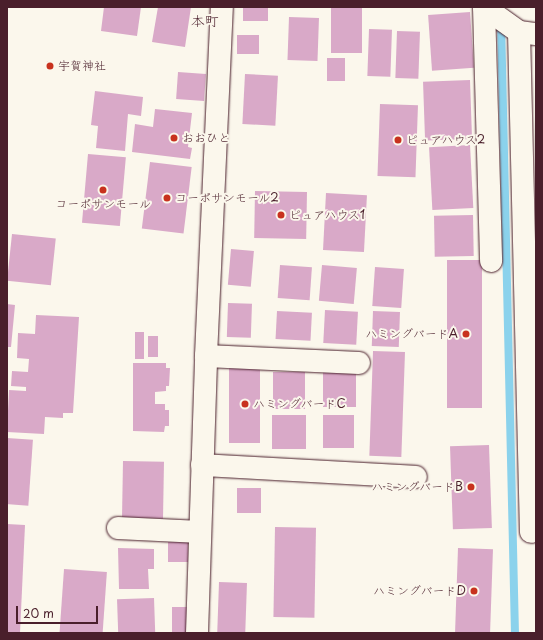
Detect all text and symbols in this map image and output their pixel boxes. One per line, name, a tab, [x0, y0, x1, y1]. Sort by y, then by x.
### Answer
district label: 本町	[191, 13, 219, 29]
place label: 宇賀神社	[58, 59, 106, 73]
marker: 宇賀神社	[45, 61, 55, 71]
place label: おおひと	[182, 131, 230, 145]
marker: おおひと	[169, 133, 179, 143]
place label: ピュアハウス2	[406, 133, 486, 147]
marker: ピュアハウス2	[393, 135, 403, 145]
marker: コーポサンモール	[98, 185, 108, 195]
place label: コーポサンモール2	[175, 191, 279, 205]
marker: コーポサンモール2	[162, 193, 172, 203]
place label: コーポサンモール	[55, 197, 151, 211]
place label: ピュアハウス1	[289, 208, 366, 222]
marker: ピュアハウス1	[276, 210, 286, 220]
place label: ハミングバードA	[365, 327, 458, 341]
marker: ハミングバードA	[461, 329, 471, 339]
place label: ハミングバードC	[253, 397, 346, 411]
marker: ハミングバードC	[240, 399, 250, 409]
place label: ハミングバードB	[371, 480, 463, 494]
marker: ハミングバードB	[466, 482, 476, 492]
place label: ハミングバードD	[372, 584, 466, 598]
marker: ハミングバードD	[469, 586, 479, 596]
scale bar	[18, 598, 100, 624]
text: 20 m	[23, 604, 54, 622]

